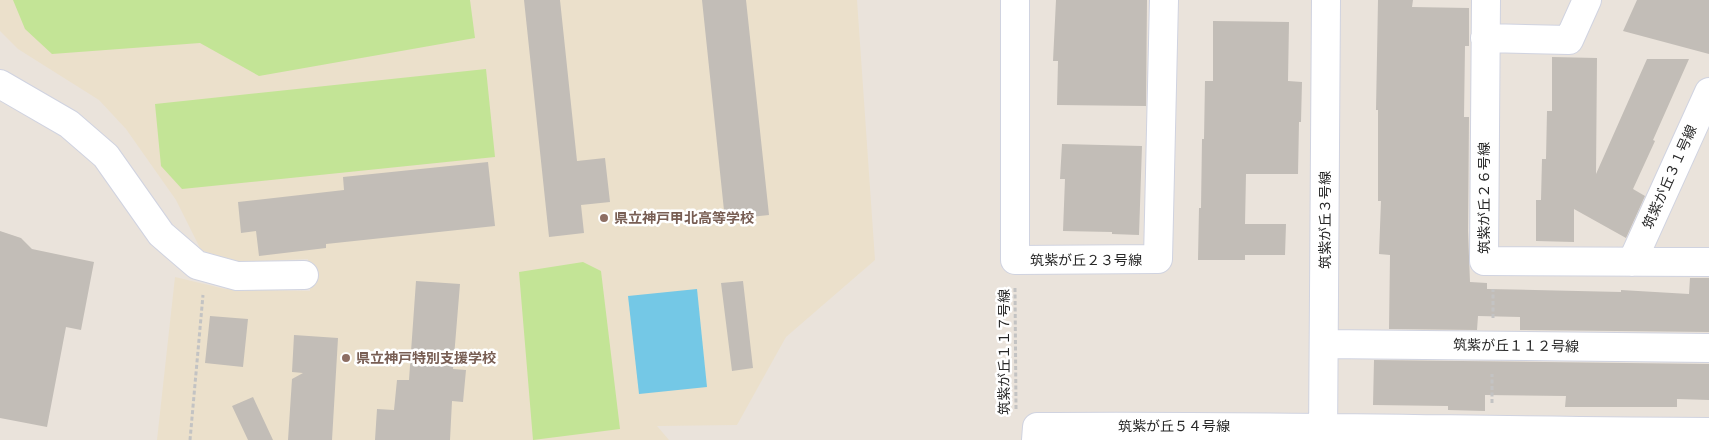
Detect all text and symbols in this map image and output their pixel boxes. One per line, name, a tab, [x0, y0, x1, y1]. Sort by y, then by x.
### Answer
street label: 筑紫が丘３１号線	[1639, 122, 1701, 232]
street label: 筑紫が丘２６号線	[1476, 142, 1493, 254]
street label: 筑紫が丘３号線	[1317, 171, 1334, 269]
place label: 県立神戸甲北高等学校	[614, 210, 754, 227]
marker: 県立神戸甲北高等学校	[598, 212, 610, 224]
street label: 筑紫が丘２３号線	[1030, 252, 1142, 269]
street label: 筑紫が丘１１７号線	[996, 289, 1013, 415]
street label: 筑紫が丘１１２号線	[1453, 336, 1579, 356]
place label: 県立神戸特別支援学校	[356, 350, 496, 367]
marker: 県立神戸特別支援学校	[340, 352, 352, 364]
street label: 筑紫が丘５４号線	[1118, 418, 1230, 435]

